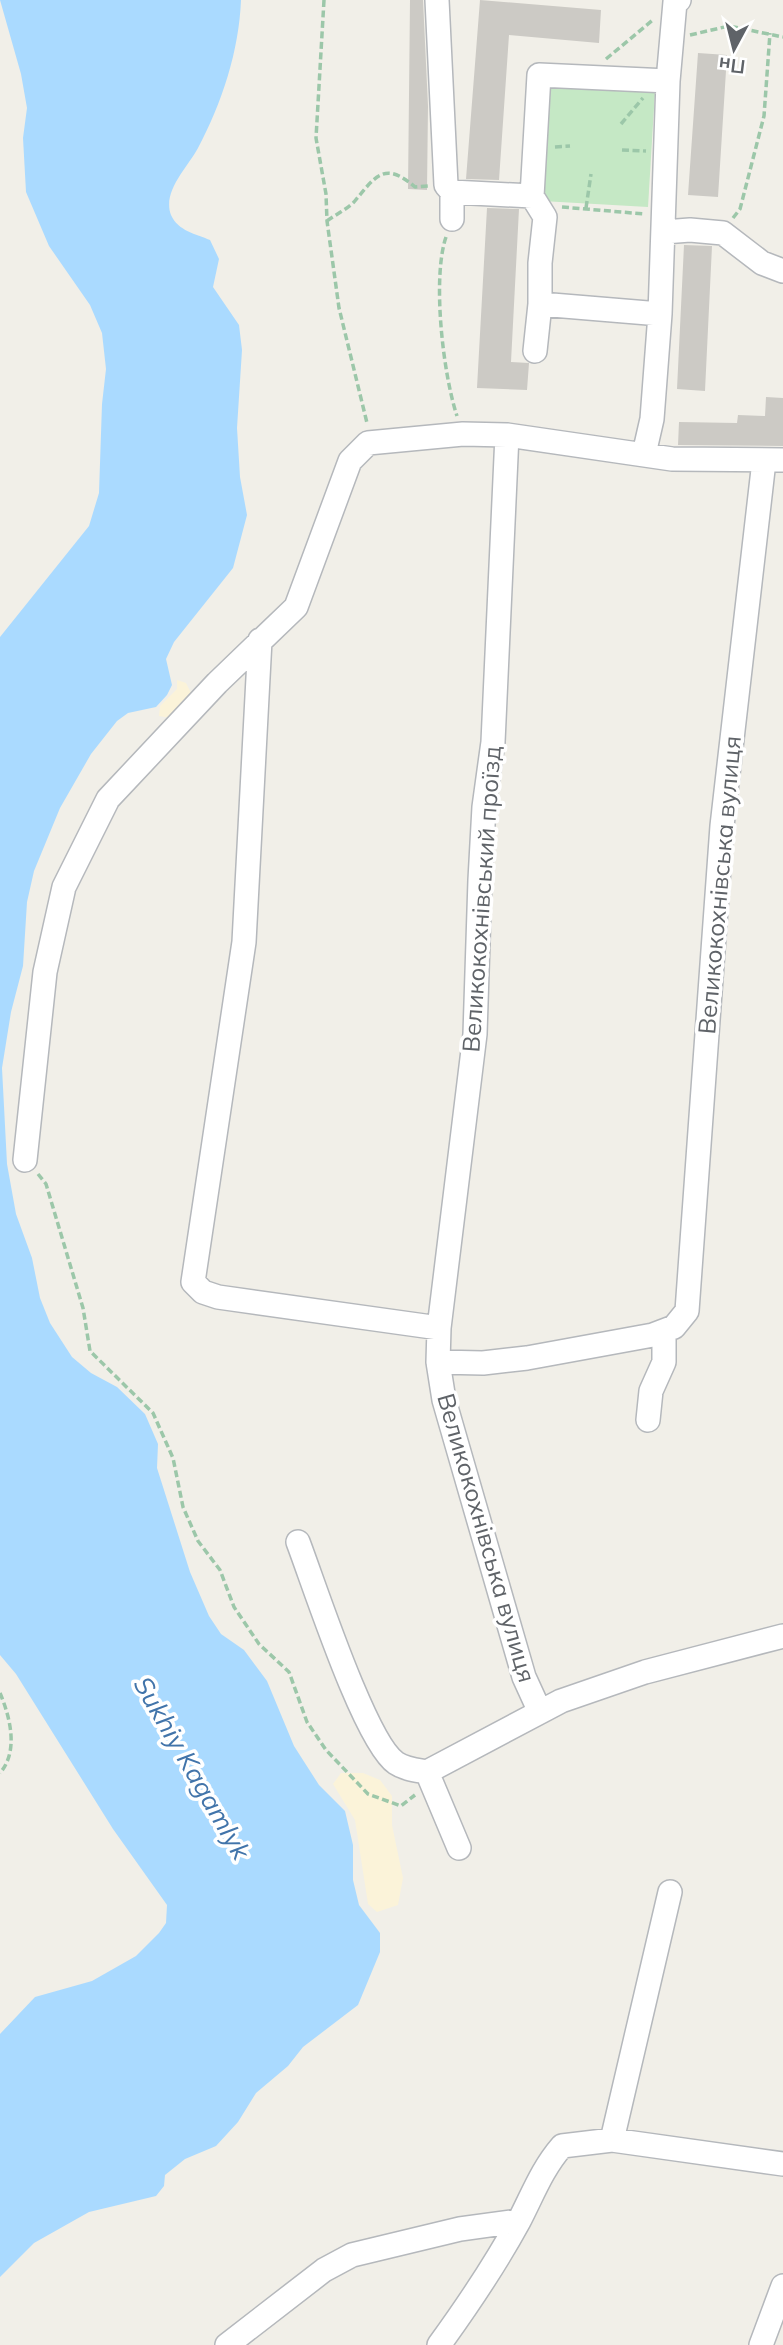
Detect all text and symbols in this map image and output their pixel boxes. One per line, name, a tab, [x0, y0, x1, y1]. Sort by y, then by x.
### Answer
north arrow	[699, 14, 769, 84]
text: Пн	[717, 52, 747, 79]
street label: Великокохнівська вулиця	[691, 735, 747, 1035]
street label: Великокохнівський проїзд	[455, 745, 507, 1053]
street label: Великокохнівська вулиця	[431, 1390, 543, 1686]
water label: Sukhiy Kagamlyk	[127, 1670, 259, 1866]

